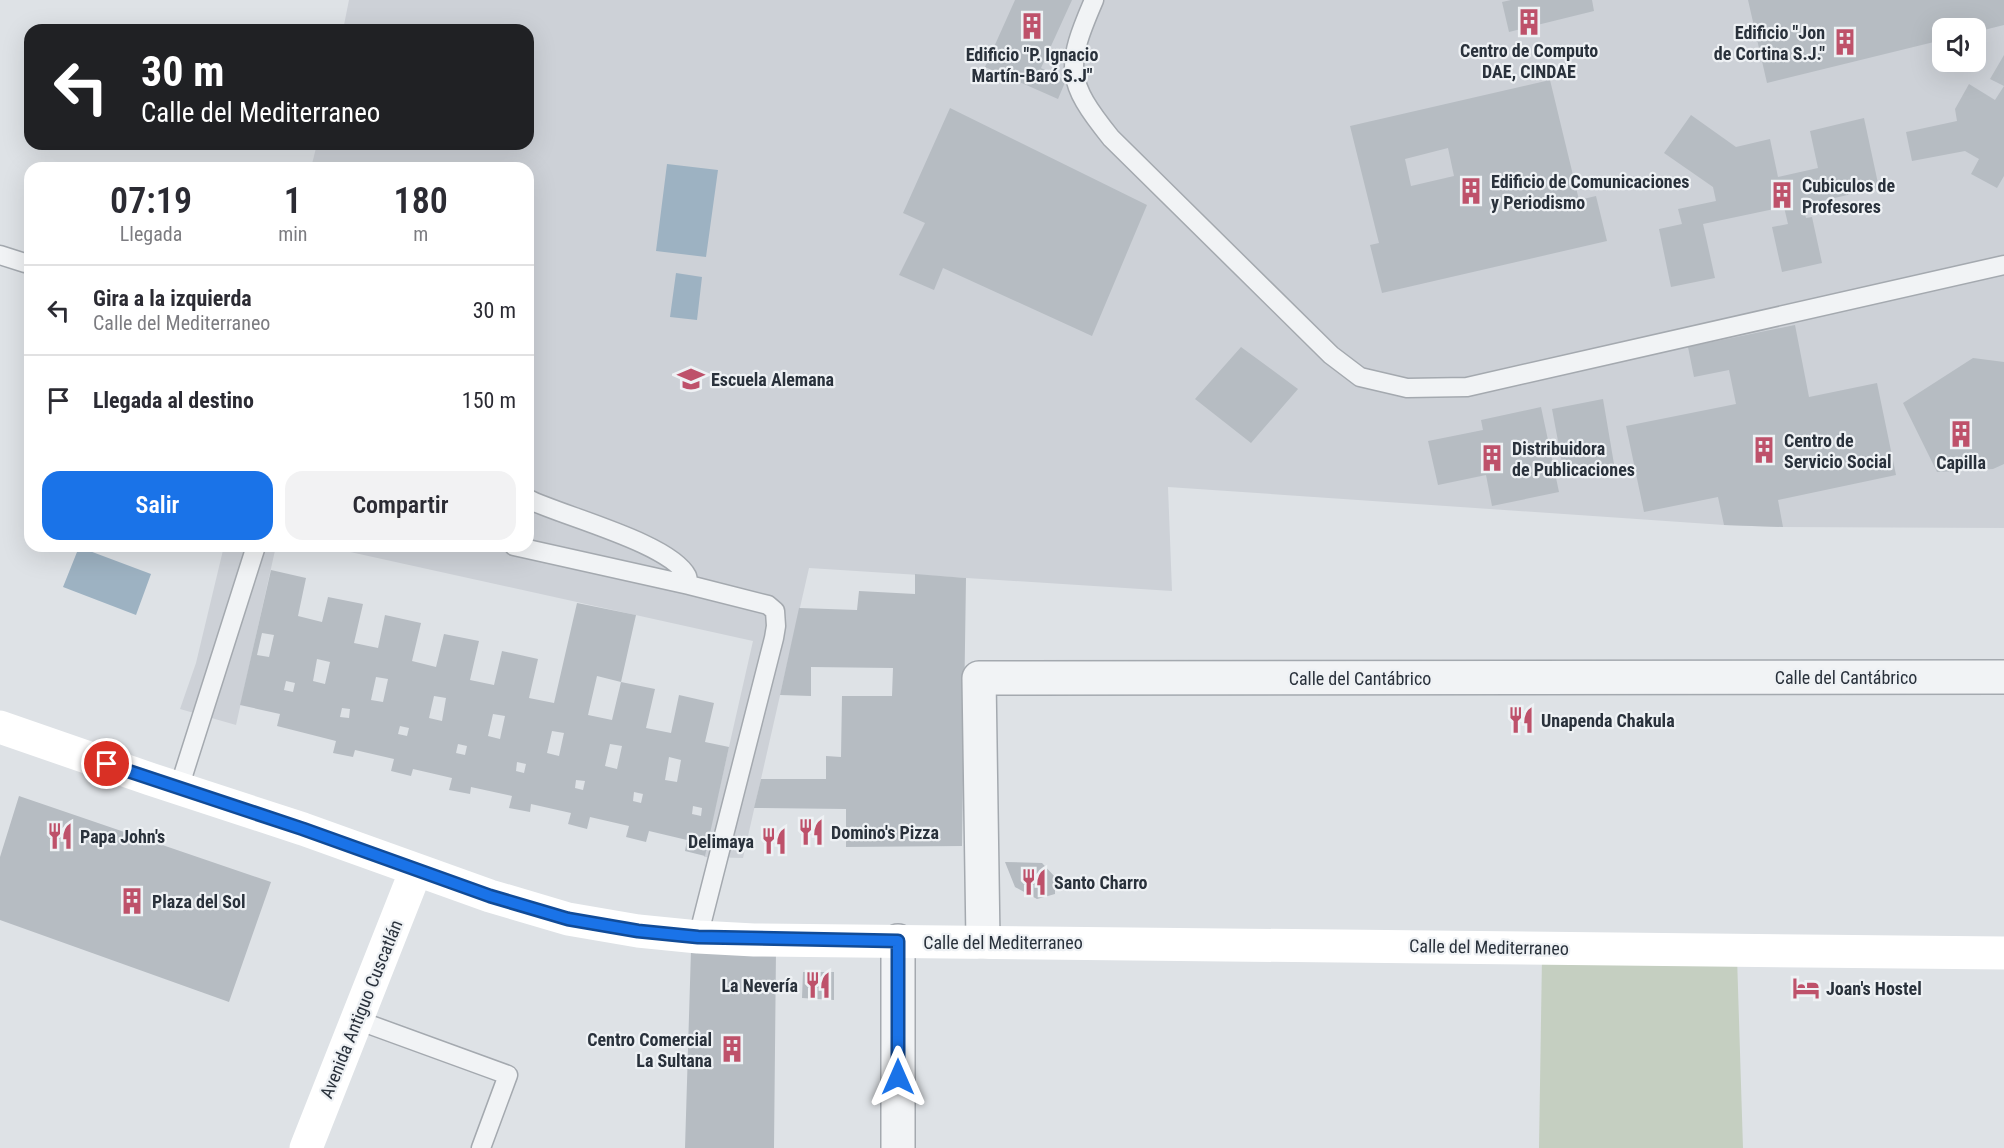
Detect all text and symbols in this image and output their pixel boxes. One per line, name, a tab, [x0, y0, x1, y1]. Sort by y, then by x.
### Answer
building icon: Centro de Computo DAE, CINDAE	[1514, 7, 1544, 37]
building icon: Edificio "P. Ignacio Martín-Baró S.J"	[1017, 11, 1047, 41]
map controls	[1932, 18, 1986, 72]
button: sound	[1932, 18, 1986, 72]
place label: Edificio "Jon de Cortina S.J."	[1714, 22, 1825, 64]
building icon: Edificio "Jon de Cortina S.J."	[1830, 27, 1860, 57]
place label: Centro de Computo DAE, CINDAE	[1460, 40, 1598, 82]
place label: Edificio "P. Ignacio Martín-Baró S.J"	[966, 44, 1098, 86]
text: 30 m	[141, 47, 224, 96]
icon: left	[42, 48, 120, 126]
text: Calle del Mediterraneo	[141, 97, 380, 129]
place label: Edificio de Comunicaciones y Periodismo	[1491, 171, 1690, 213]
place label: Cubiculos de Profesores	[1802, 175, 1895, 217]
building icon: Edificio de Comunicaciones y Periodismo	[1456, 176, 1486, 206]
text: 07:19	[110, 180, 192, 222]
text: 1	[284, 180, 302, 222]
text: 180	[394, 180, 448, 222]
building icon: Cubiculos de Profesores	[1767, 180, 1797, 210]
text: Llegada	[120, 222, 182, 246]
text: min	[278, 222, 307, 246]
text: m	[413, 222, 428, 246]
text: Gira a la izquierda	[93, 286, 252, 311]
icon: left	[42, 294, 75, 327]
text: 30 m	[473, 298, 516, 323]
text: Calle del Mediterraneo	[93, 311, 270, 335]
school or university icon: Escuela Alemana	[676, 364, 706, 394]
place label: Escuela Alemana	[711, 369, 834, 390]
icon: arrive	[42, 384, 75, 417]
text: Llegada al destino	[93, 388, 254, 413]
text: 150 m	[462, 388, 516, 413]
building icon: Capilla	[1946, 419, 1976, 449]
place label: Centro de Servicio Social	[1784, 430, 1891, 472]
building icon: Centro de Servicio Social	[1749, 435, 1779, 465]
place label: Distribuidora de Publicaciones	[1512, 438, 1635, 480]
building icon: Distribuidora de Publicaciones	[1477, 443, 1507, 473]
place label: Capilla	[1936, 452, 1986, 473]
button: Salir	[42, 471, 273, 540]
button: Compartir	[285, 471, 516, 540]
street label: Calle del Cantábrico	[1775, 667, 1917, 688]
street label: Calle del Cantábrico	[1289, 668, 1431, 689]
restaurant icon: Unapenda Chakula	[1506, 705, 1536, 735]
place label: Unapenda Chakula	[1541, 710, 1675, 731]
pin	[81, 738, 132, 789]
icon: arrive	[90, 747, 123, 780]
restaurant icon: Domino's Pizza	[796, 817, 826, 847]
restaurant icon: Papa John's	[45, 821, 75, 851]
place label: Domino's Pizza	[831, 822, 939, 843]
place label: Papa John's	[80, 826, 165, 847]
restaurant icon: Delimaya	[759, 826, 789, 856]
place label: Delimaya	[688, 831, 754, 852]
restaurant icon: Santo Charro	[1019, 867, 1049, 897]
place label: Santo Charro	[1054, 872, 1148, 893]
building icon: Plaza del Sol	[117, 886, 147, 916]
place label: Plaza del Sol	[152, 891, 245, 912]
street label: Avenida Antiguo Cuscatlán	[316, 917, 406, 1101]
street label: Calle del Mediterraneo	[923, 932, 1083, 953]
street label: Calle del Mediterraneo	[1409, 935, 1569, 959]
restaurant icon: La Nevería	[803, 970, 833, 1000]
hotel icon: Joan's Hostel	[1791, 973, 1821, 1003]
place label: La Nevería	[722, 975, 798, 996]
place label: Joan's Hostel	[1826, 978, 1922, 999]
place label: Centro Comercial La Sultana	[587, 1029, 712, 1071]
building icon: Centro Comercial La Sultana	[717, 1034, 747, 1064]
position arrow	[866, 1045, 930, 1109]

